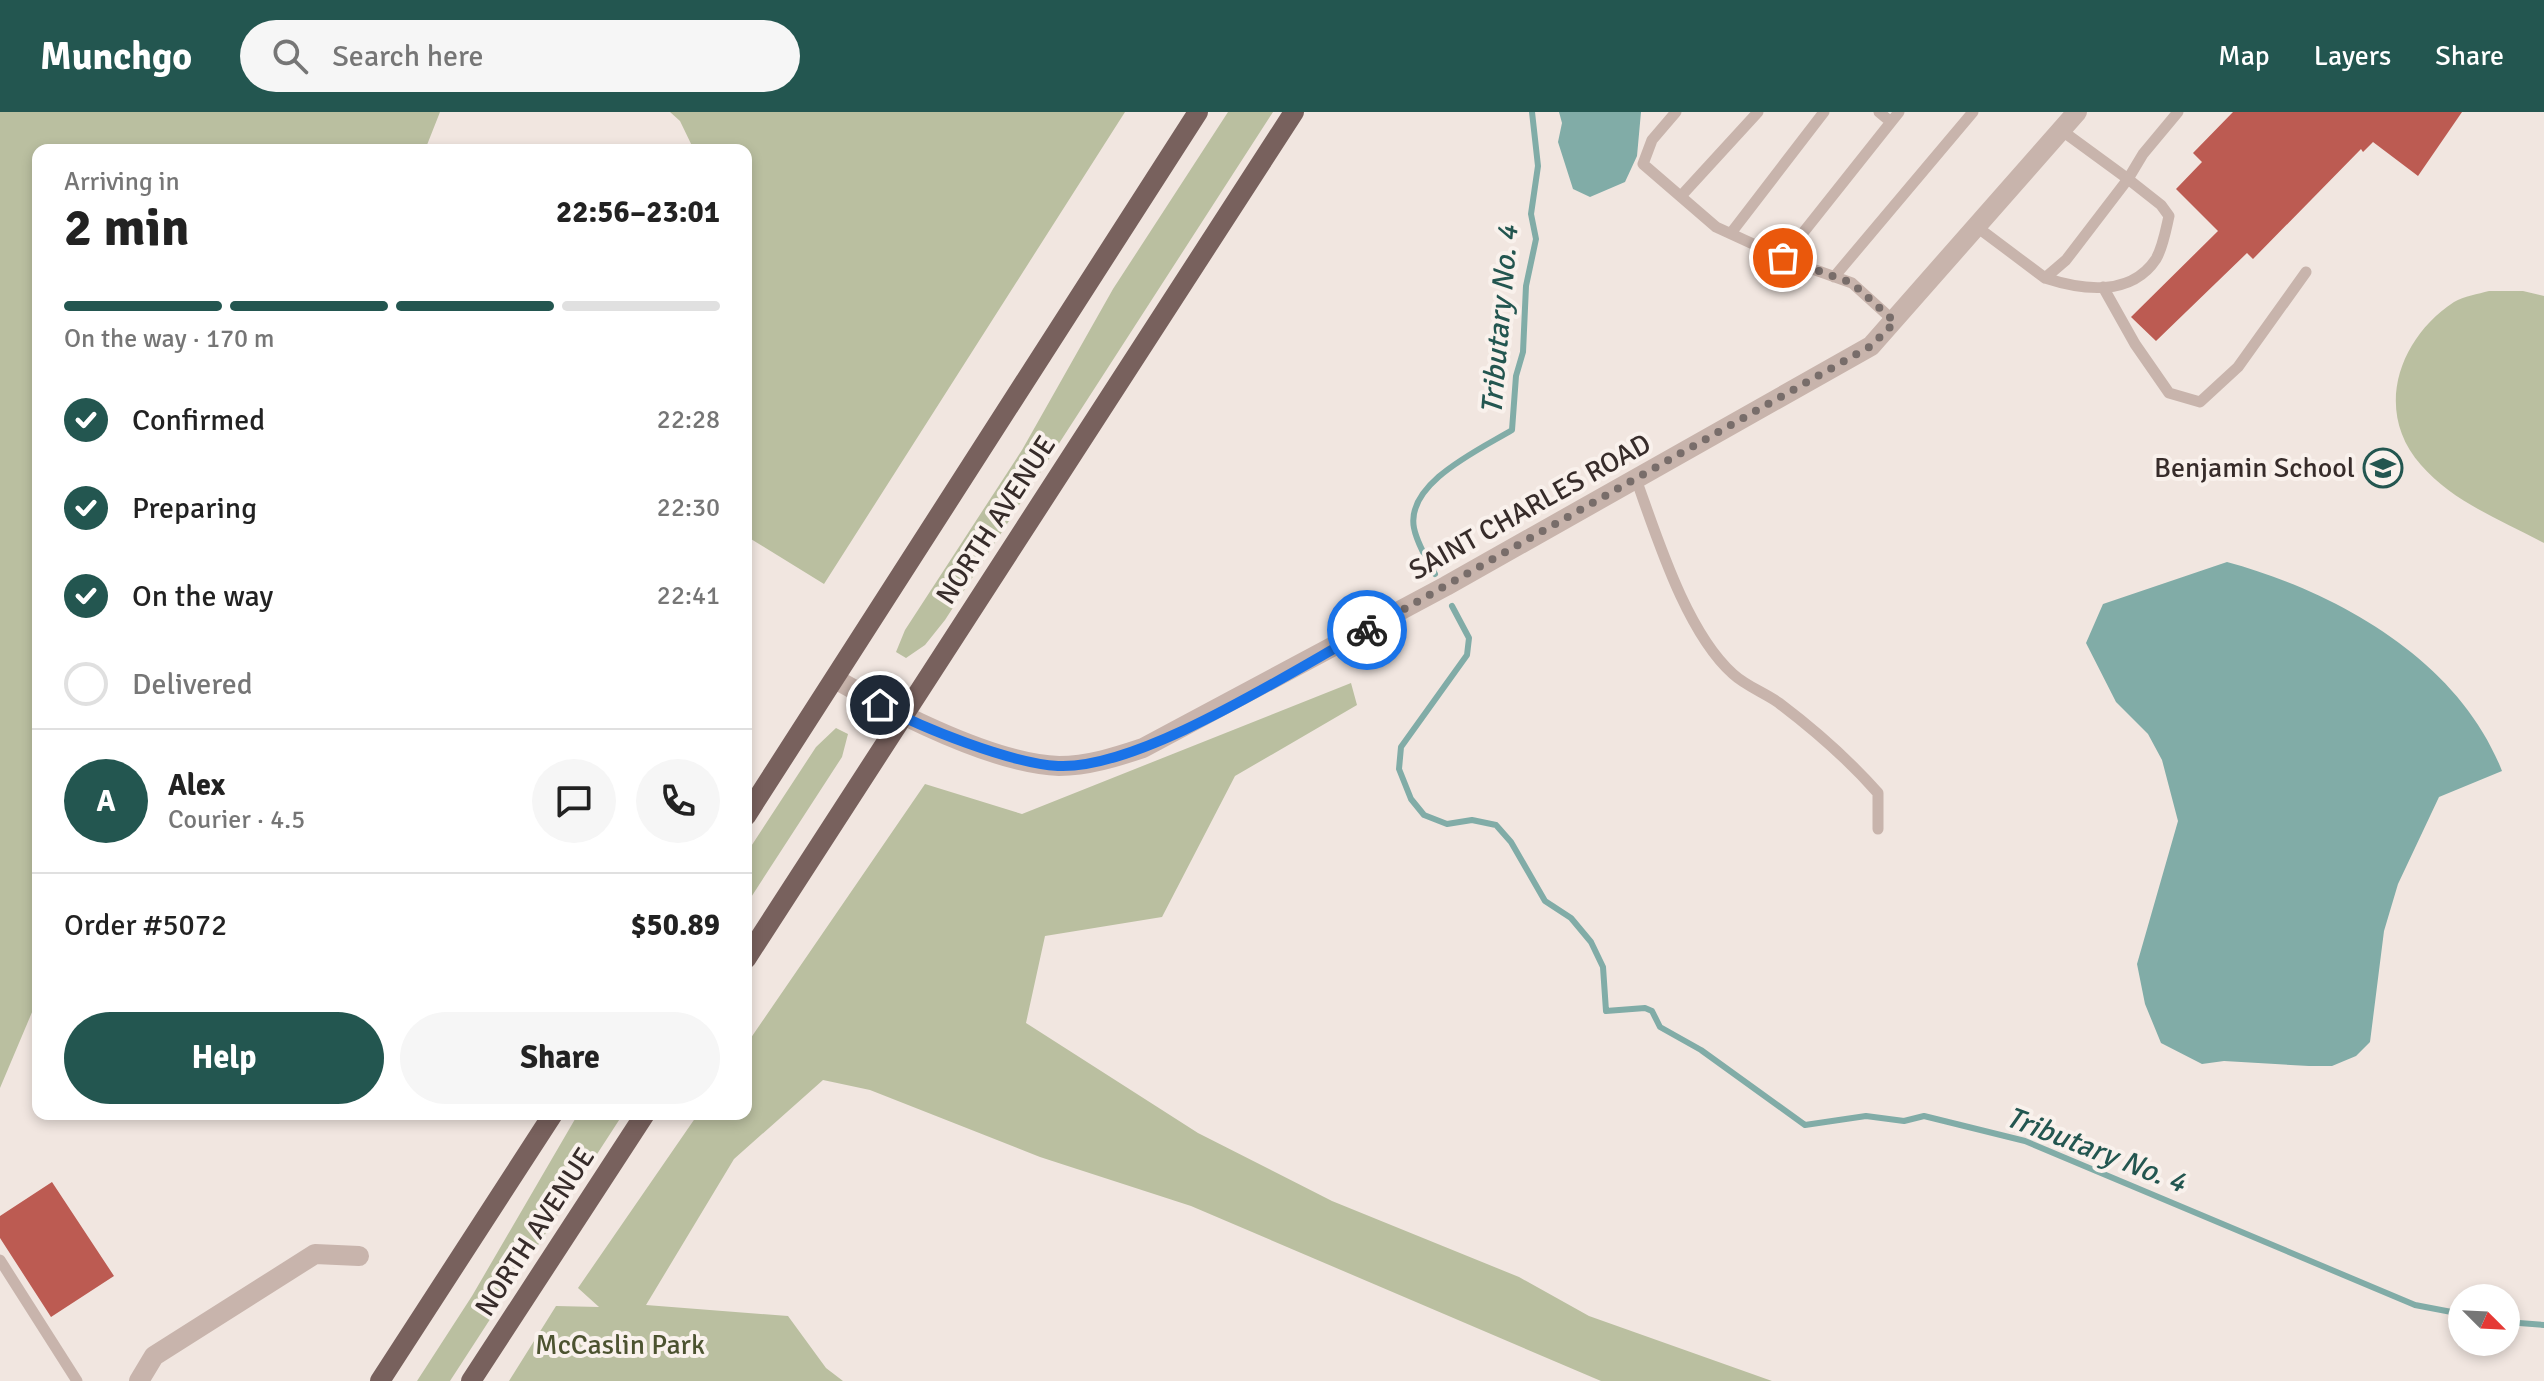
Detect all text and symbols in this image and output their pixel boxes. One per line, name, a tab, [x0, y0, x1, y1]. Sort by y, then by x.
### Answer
search box	[240, 20, 800, 92]
text: Munchgo	[40, 33, 192, 80]
icon: search	[268, 34, 312, 78]
text: Search here	[332, 38, 483, 75]
text: Map	[2218, 39, 2270, 73]
text: Layers	[2314, 39, 2391, 73]
text: Share	[2435, 39, 2504, 73]
text: Arriving in	[64, 166, 180, 198]
text: 22:56–23:01	[556, 194, 720, 231]
text: 2 min	[64, 196, 190, 260]
water label: Tributary No. 4	[1473, 223, 1527, 416]
pin	[1749, 224, 1817, 292]
icon: bag	[1761, 236, 1805, 280]
text: On the way · 170 m	[64, 323, 274, 355]
icon: check	[64, 398, 108, 442]
text: Confirmed	[132, 402, 265, 439]
text: 22:28	[657, 404, 720, 436]
street label: SAINT CHARLES ROAD	[1403, 426, 1657, 588]
street label: NORTH AVENUE	[929, 429, 1063, 611]
school or university icon: Benjamin School	[2362, 447, 2404, 489]
place label: Benjamin School	[2154, 451, 2355, 485]
icon: check	[64, 486, 108, 530]
text: Preparing	[132, 490, 257, 527]
text: 22:30	[657, 492, 720, 524]
icon: check	[64, 574, 108, 618]
text: On the way	[132, 578, 273, 615]
text: 22:41	[657, 580, 720, 612]
courier	[1327, 590, 1407, 670]
icon: bike	[1345, 608, 1389, 652]
text: Delivered	[132, 666, 253, 703]
pin	[846, 671, 914, 739]
icon: home	[858, 683, 902, 727]
button: chat	[532, 759, 616, 843]
button: phone	[636, 759, 720, 843]
text: Alex	[168, 767, 225, 804]
text: A	[96, 783, 116, 820]
text: Courier · 4.5	[168, 804, 305, 836]
text: Order #5072	[64, 907, 227, 944]
text: $50.89	[630, 907, 720, 944]
button: Help	[64, 1012, 384, 1104]
button: Share	[400, 1012, 720, 1104]
water label: Tributary No. 4	[2001, 1099, 2192, 1202]
street label: NORTH AVENUE	[468, 1141, 602, 1323]
north arrow	[2448, 1284, 2520, 1356]
map controls	[2448, 1284, 2520, 1356]
park label: McCaslin Park	[535, 1328, 705, 1362]

